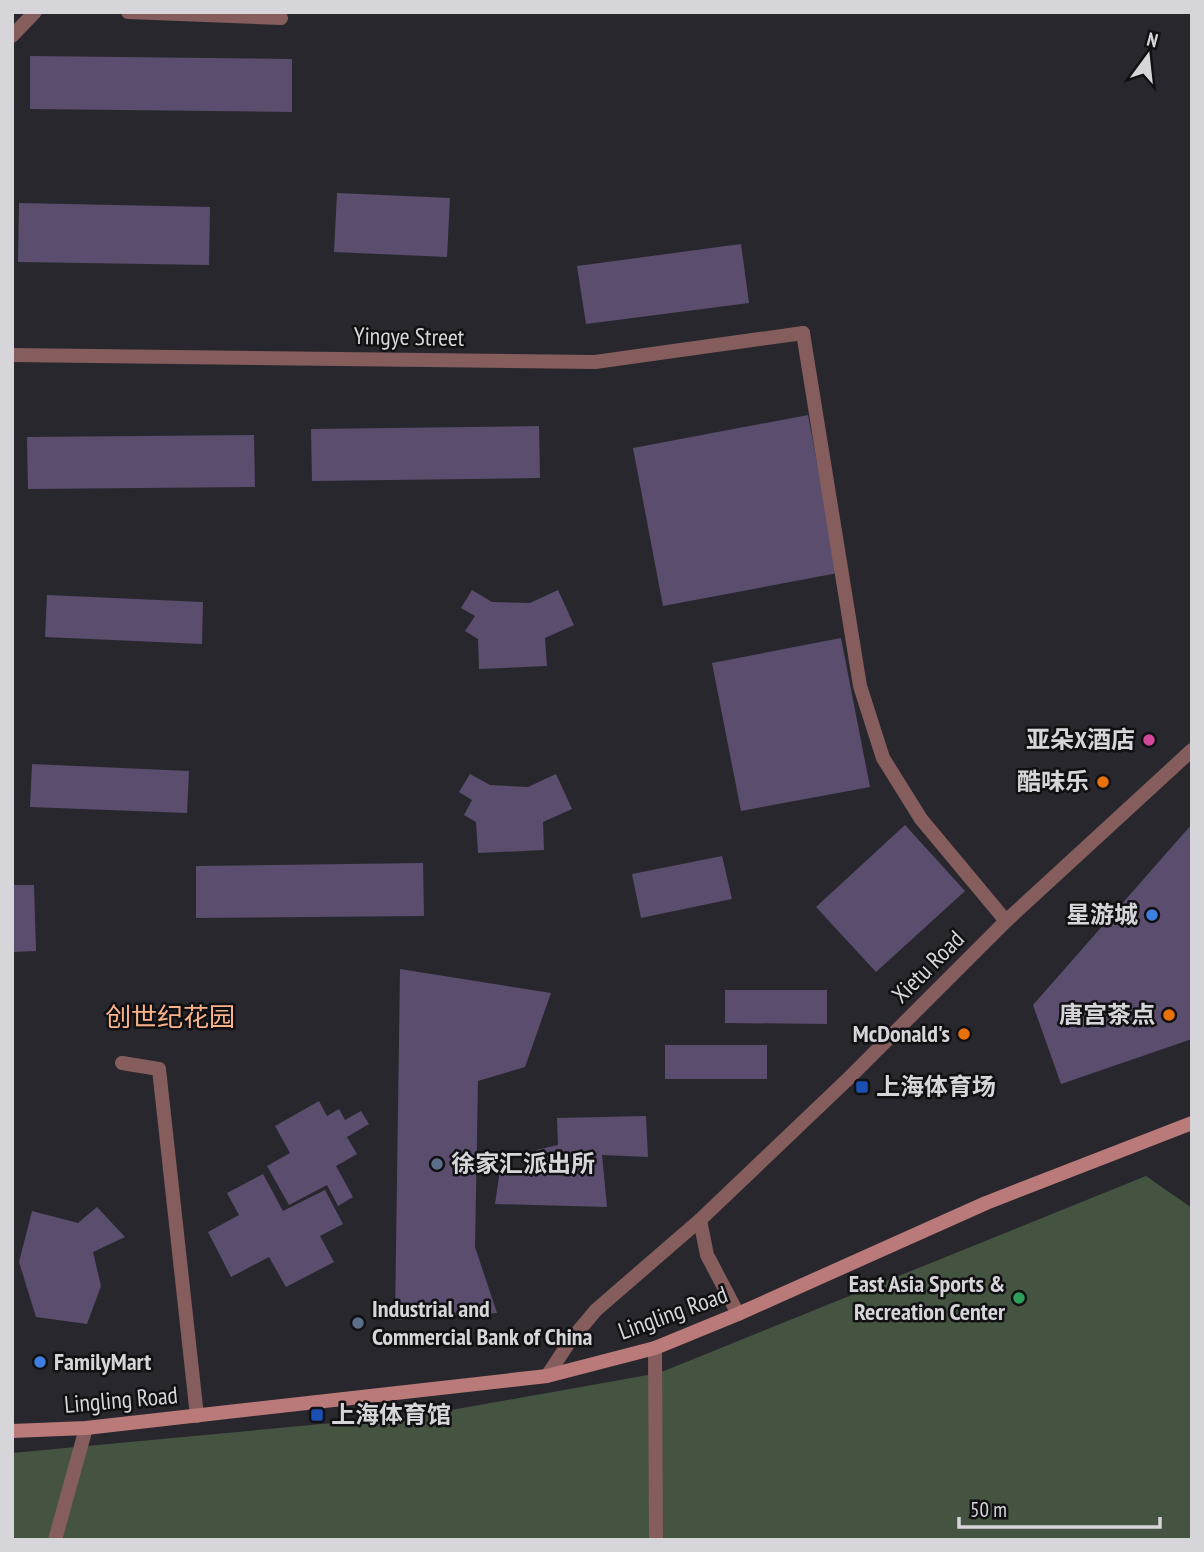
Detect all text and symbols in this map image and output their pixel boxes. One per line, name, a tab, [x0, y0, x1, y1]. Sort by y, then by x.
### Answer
north arrow	[1113, 21, 1183, 91]
text: N	[1144, 27, 1160, 52]
street label: Yingye Street	[353, 320, 465, 353]
place label: 亚朵X酒店	[1026, 724, 1135, 755]
marker: 亚朵X酒店	[1141, 732, 1157, 748]
place label: 酷味乐	[1017, 766, 1089, 797]
marker: 酷味乐	[1095, 774, 1111, 790]
place label: 星游城	[1066, 899, 1138, 930]
marker: 星游城	[1144, 907, 1160, 923]
street label: Xietu Road	[885, 924, 970, 1009]
place label: 唐宫茶点	[1059, 999, 1155, 1030]
district label: 创世纪花园	[105, 1000, 235, 1033]
marker: 唐宫茶点	[1161, 1007, 1177, 1023]
place label: McDonald's	[853, 1018, 950, 1049]
marker: McDonald's	[956, 1026, 972, 1042]
place label: 上海体育场	[876, 1071, 996, 1102]
marker: 上海体育场	[854, 1079, 870, 1095]
place label: 徐家汇派出所	[451, 1148, 595, 1179]
marker: 徐家汇派出所	[429, 1156, 445, 1172]
place label: East Asia Sports & Recreation Center	[849, 1268, 1006, 1327]
street label: Lingling Road	[614, 1279, 732, 1347]
marker: East Asia Sports & Recreation Center	[1011, 1290, 1027, 1306]
place label: Industrial and Commercial Bank of China	[372, 1293, 593, 1352]
marker: Industrial and Commercial Bank of China	[350, 1315, 366, 1331]
place label: FamilyMart	[54, 1346, 151, 1377]
marker: FamilyMart	[32, 1354, 48, 1370]
street label: Lingling Road	[63, 1379, 179, 1420]
place label: 上海体育馆	[331, 1399, 451, 1430]
marker: 上海体育馆	[309, 1407, 325, 1423]
scale bar	[959, 1486, 1160, 1530]
text: 50 m	[970, 1496, 1007, 1523]

